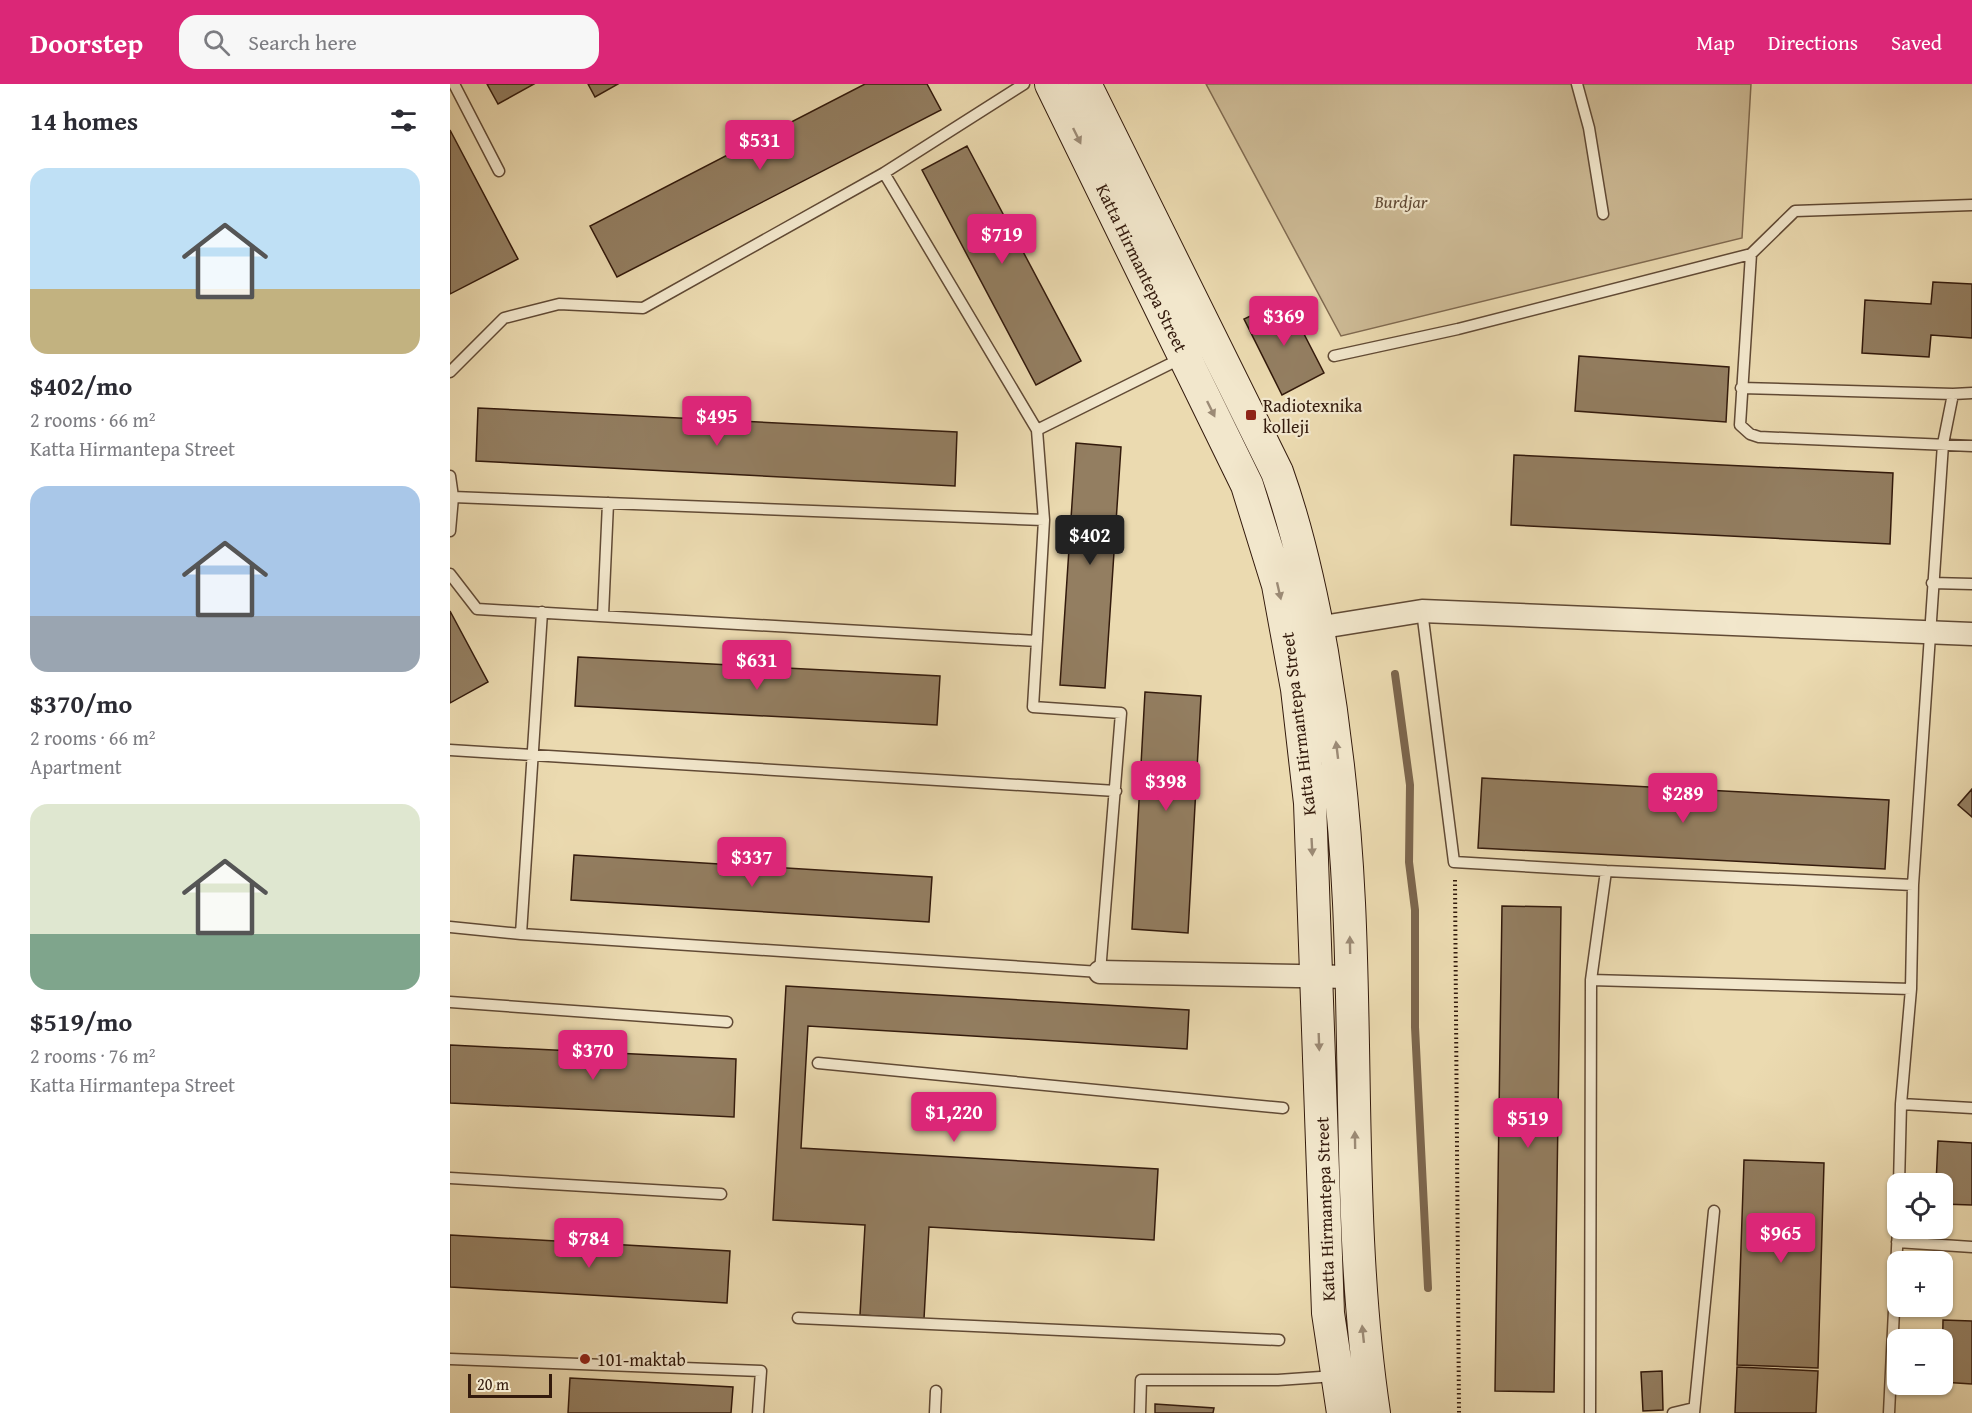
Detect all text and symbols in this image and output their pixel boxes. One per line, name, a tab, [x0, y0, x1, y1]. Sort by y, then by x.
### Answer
search box	[179, 15, 599, 69]
text: Doorstep	[30, 22, 143, 63]
icon: search	[200, 26, 233, 59]
text: Search here	[248, 26, 357, 58]
text: Map	[1696, 27, 1735, 58]
text: Directions	[1768, 27, 1858, 58]
text: Saved	[1891, 27, 1942, 58]
text: 14 homes	[30, 101, 138, 140]
icon: filters	[387, 104, 420, 137]
pin: $531	[724, 120, 796, 171]
text: $531	[739, 125, 781, 154]
one-way arrow	[1072, 128, 1081, 145]
street label: Katta Hirmаntepa Street	[1089, 179, 1195, 357]
park label: Burdjar	[1373, 188, 1429, 215]
icon: home	[171, 207, 279, 315]
pin: $719	[966, 214, 1038, 265]
text: $719	[981, 219, 1023, 248]
pin: $369	[1248, 296, 1320, 347]
text: $369	[1263, 301, 1305, 330]
text: $402/mo	[30, 366, 132, 405]
place label: Radiotexnika kolleji	[1263, 392, 1363, 440]
pin: $495	[681, 396, 753, 447]
text: $495	[696, 401, 738, 430]
one-way arrow	[1206, 401, 1215, 418]
text: 2 rooms · 66 m²	[30, 405, 156, 434]
marker: Radiotexnika kolleji	[1244, 408, 1258, 422]
text: Katta Hirmаntepa Street	[30, 434, 235, 463]
pin: $402	[1054, 515, 1126, 566]
text: $402	[1069, 520, 1111, 549]
icon: home	[171, 525, 279, 633]
one-way arrow	[1275, 582, 1284, 601]
street label: Katta Hirmаntepa Street	[1273, 630, 1323, 817]
pin: $631	[721, 640, 793, 691]
text: $631	[736, 645, 778, 674]
text: $370/mo	[30, 684, 132, 723]
text: 2 rooms · 66 m²	[30, 723, 156, 752]
one-way arrow	[1332, 741, 1342, 760]
text: Apartment	[30, 752, 122, 781]
pin: $398	[1130, 761, 1202, 812]
text: $398	[1145, 766, 1187, 795]
pin: $289	[1647, 773, 1719, 824]
text: $289	[1662, 778, 1704, 807]
pin: $337	[716, 837, 788, 888]
one-way arrow	[1307, 837, 1316, 856]
text: $337	[731, 842, 773, 871]
icon: home	[171, 843, 279, 951]
one-way arrow	[1345, 935, 1355, 954]
text: $519/mo	[30, 1002, 132, 1041]
pin: $370	[557, 1030, 629, 1081]
one-way arrow	[1315, 1032, 1324, 1051]
text: $370	[572, 1035, 614, 1064]
text: 2 rooms · 76 m²	[30, 1041, 156, 1070]
text: Katta Hirmаntepa Street	[30, 1070, 235, 1099]
pin: $1,220	[905, 1092, 1003, 1143]
text: $1,220	[925, 1097, 983, 1126]
pin: $519	[1492, 1098, 1564, 1149]
text: $519	[1507, 1103, 1549, 1132]
street label: Katta Hirmаntepa Street	[1308, 1116, 1342, 1302]
one-way arrow	[1350, 1130, 1359, 1149]
map controls	[1887, 1173, 1953, 1395]
button: locate	[1887, 1173, 1953, 1239]
pin: $965	[1745, 1213, 1817, 1264]
pin: $784	[553, 1218, 625, 1269]
text: $965	[1760, 1218, 1802, 1247]
text: $784	[568, 1223, 610, 1252]
button: +	[1887, 1251, 1953, 1317]
one-way arrow	[1358, 1325, 1368, 1344]
button: −	[1887, 1329, 1953, 1395]
place label: 101-maktab	[597, 1346, 686, 1373]
marker: 101-maktab	[578, 1352, 592, 1366]
scale bar	[468, 1371, 552, 1398]
text: 20 m	[477, 1372, 509, 1396]

